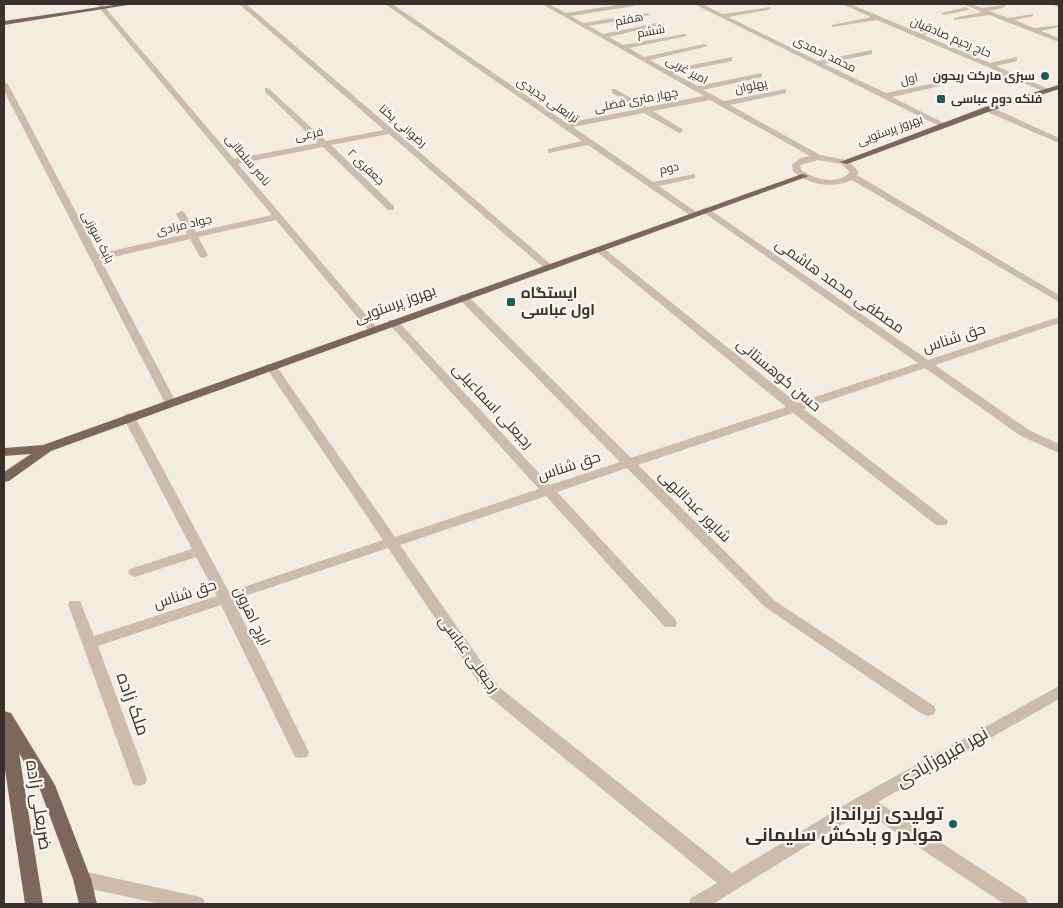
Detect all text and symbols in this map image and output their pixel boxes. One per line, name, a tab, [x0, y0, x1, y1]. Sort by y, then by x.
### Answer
street label: هفتم	[613, 8, 645, 30]
street label: حاج رحیم صادقیان	[908, 13, 994, 61]
street label: ششم	[636, 21, 666, 41]
street label: محمد احمدی	[791, 32, 859, 76]
street label: امیر غربی	[663, 52, 711, 88]
place label: سبزی مارکت ریحون	[933, 68, 1035, 84]
street label: اول	[899, 69, 919, 89]
marker: سبزی مارکت ریحون	[1039, 70, 1051, 82]
street label: ترابعلی جدیدی	[514, 73, 583, 127]
street label: پهلوان	[733, 75, 770, 98]
street label: چهار متری فضلی	[593, 84, 679, 117]
place label: فلکه دوم عباسی	[951, 91, 1042, 107]
marker: فلکه دوم عباسی	[935, 93, 947, 105]
street label: رضوانی یکتا	[376, 101, 430, 151]
street label: بهروز پرستویی	[855, 111, 925, 150]
street label: فرعی	[293, 123, 325, 145]
street label: ناصر سلطانی	[222, 131, 274, 189]
street label: جعفری ۲	[344, 145, 388, 189]
street label: دوم	[658, 158, 681, 178]
street label: بابک سوزنی	[78, 208, 118, 266]
street label: جواد مرادی	[154, 211, 214, 239]
street label: مصطفی محمد هاشمی	[771, 234, 909, 338]
street label: بهروز پرستویی	[351, 280, 439, 328]
place label: ایستگاه اول عباسی	[521, 283, 595, 320]
marker: ایستگاه اول عباسی	[505, 296, 517, 308]
street label: حق شناس	[920, 318, 988, 358]
street label: حسن کوهستانی	[733, 334, 825, 416]
street label: رجبعلی اسماعیلی	[448, 359, 538, 453]
street label: حق شناس	[535, 446, 603, 486]
street label: شاپور عبداللهی	[654, 465, 736, 547]
street label: حق شناس	[151, 574, 219, 614]
street label: ایرج اهرون	[228, 583, 275, 650]
street label: رجبعلی عباسی	[434, 611, 504, 697]
street label: ملک زاده	[111, 669, 155, 739]
street label: نهر فیروزآبادی	[891, 721, 993, 793]
street label: ضربعلی زاده	[20, 758, 58, 852]
place label: تولیدی زیرانداز هولدر و بادکش سلیمانی	[745, 802, 943, 847]
marker: تولیدی زیرانداز هولدر و بادکش سلیمانی	[947, 818, 959, 830]

